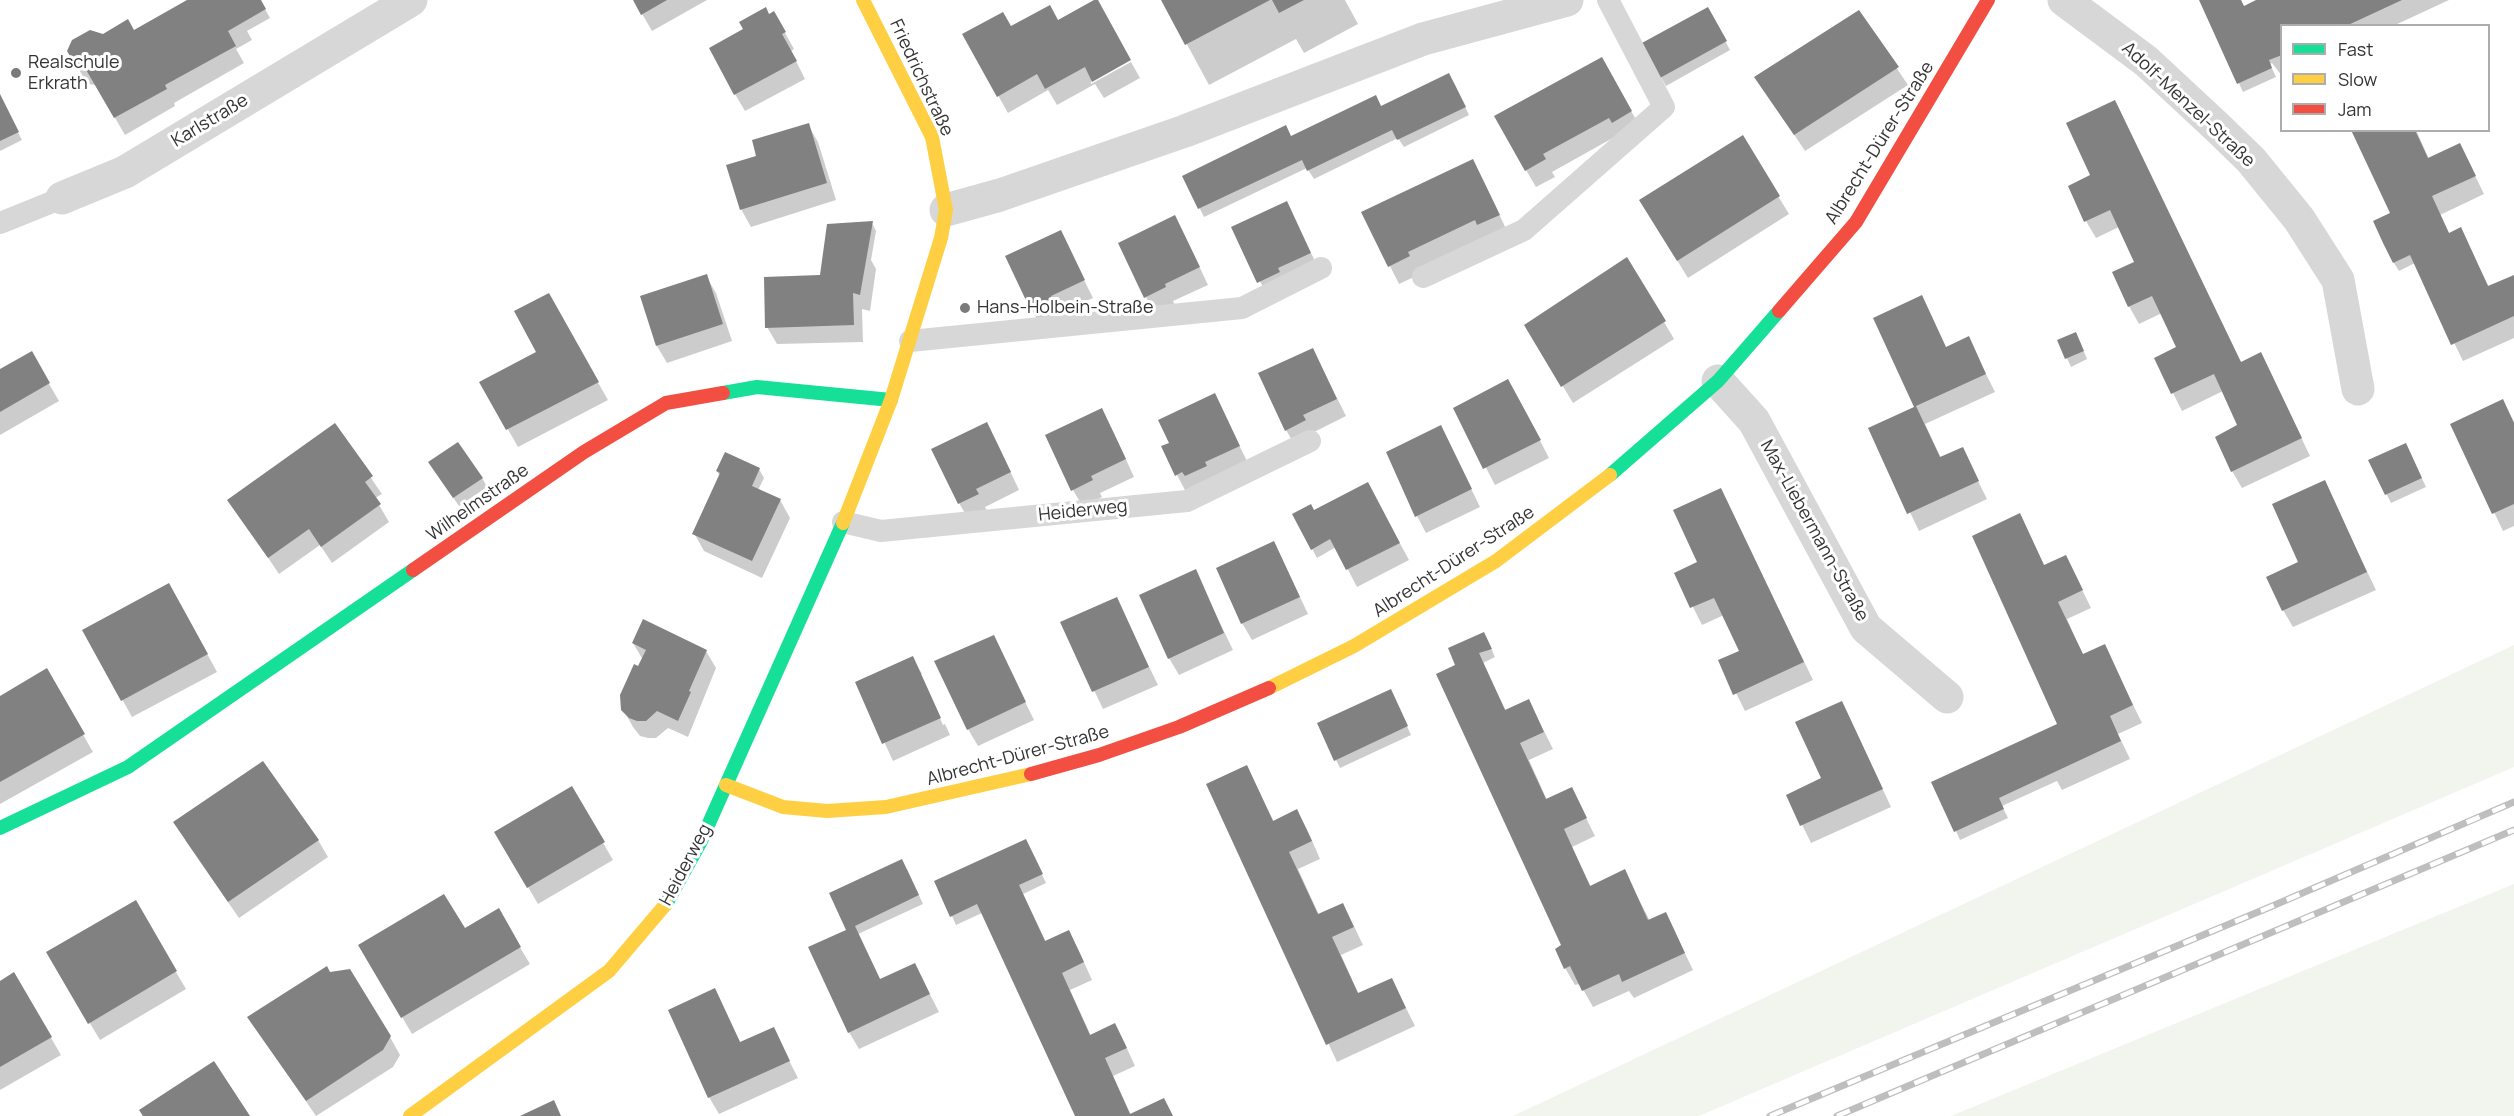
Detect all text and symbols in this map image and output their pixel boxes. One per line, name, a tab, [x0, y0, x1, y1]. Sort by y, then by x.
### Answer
street label: Friedrichstraße	[885, 16, 957, 140]
legend	[2280, 24, 2490, 132]
text: Fast	[2338, 37, 2373, 61]
street label: Adolf-Menzel-Straße	[2117, 38, 2259, 172]
place label: Realschule Erkrath	[28, 52, 119, 94]
street label: Albrecht-Dürer-Straße	[1821, 58, 1939, 228]
marker: Realschule Erkrath	[9, 66, 23, 80]
text: Slow	[2338, 67, 2377, 91]
street label: Karlstraße	[168, 90, 252, 152]
text: Jam	[2338, 97, 2372, 121]
place label: Hans-Holbein-Straße	[977, 297, 1154, 319]
marker: Hans-Holbein-Straße	[958, 301, 972, 315]
street label: Max-Liebermann-Straße	[1755, 437, 1873, 625]
street label: Wilhelmstraße	[423, 460, 533, 546]
street label: Heiderweg	[1037, 496, 1129, 526]
street label: Albrecht-Dürer-Straße	[1369, 502, 1539, 622]
street label: Albrecht-Dürer-Straße	[924, 721, 1112, 791]
street label: Heiderweg	[655, 820, 717, 910]

